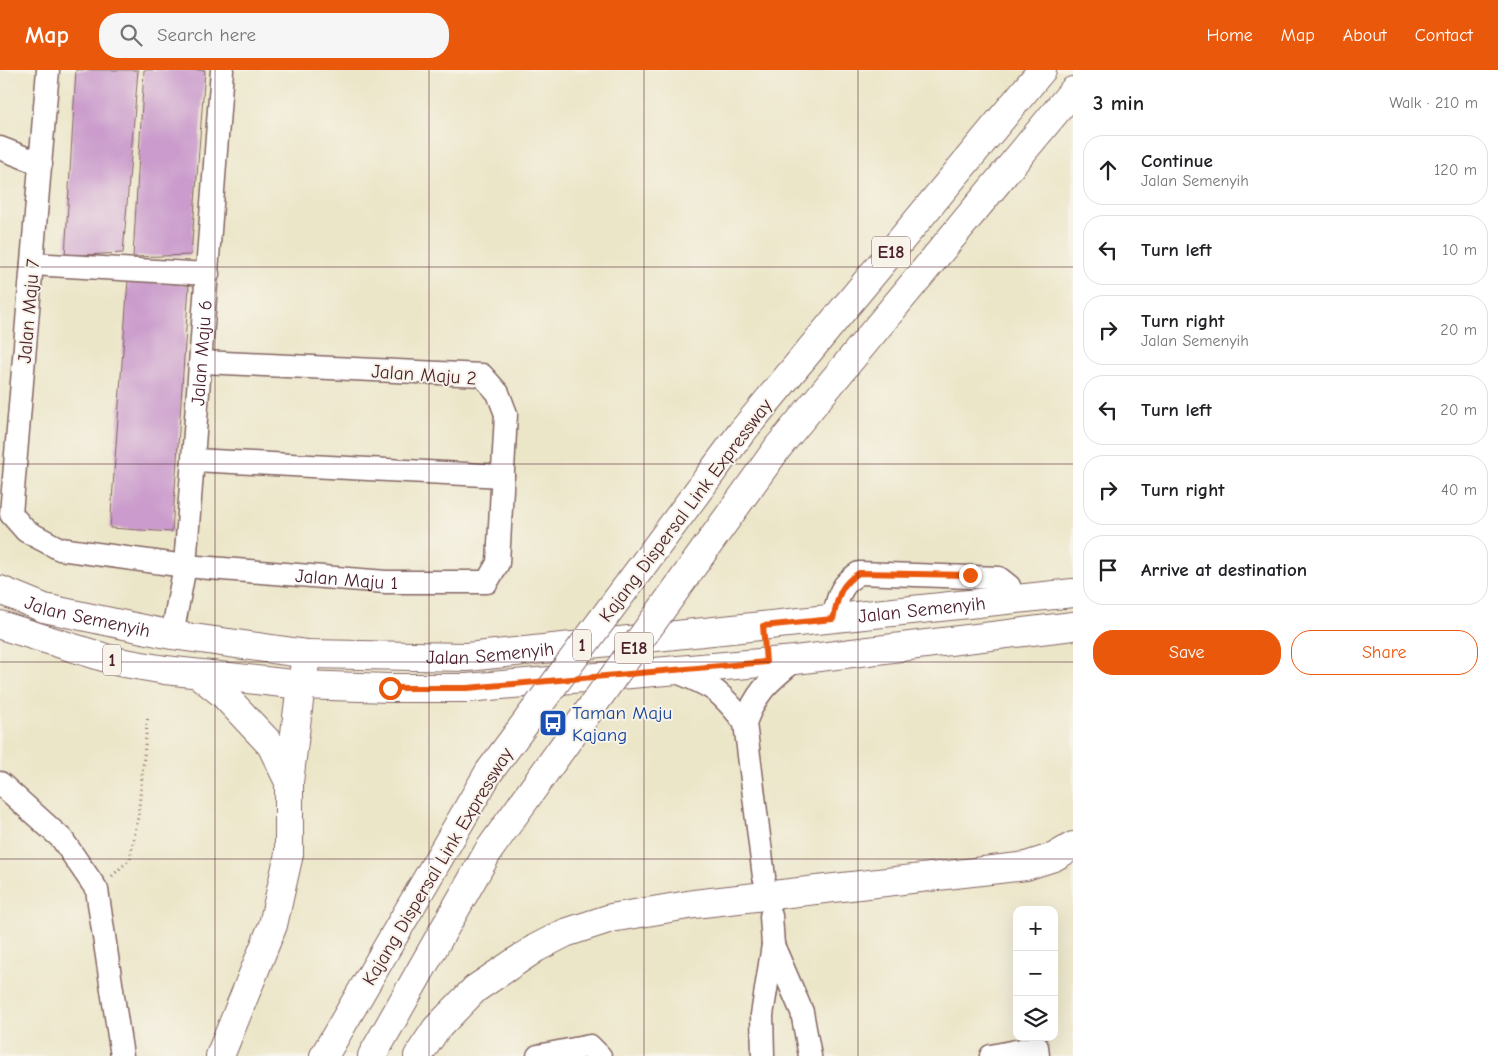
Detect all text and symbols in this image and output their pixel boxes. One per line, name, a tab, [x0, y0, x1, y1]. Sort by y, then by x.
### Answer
search box	[99, 13, 449, 58]
text: Map	[25, 21, 69, 49]
icon: search	[117, 21, 145, 49]
text: Search here	[157, 24, 256, 46]
text: Home	[1206, 25, 1253, 46]
text: Map	[1281, 25, 1315, 46]
text: About	[1343, 25, 1387, 46]
text: Contact	[1415, 25, 1473, 46]
text: 3 min	[1093, 91, 1144, 115]
text: Walk · 210 m	[1389, 94, 1478, 112]
text: Continue	[1141, 150, 1213, 172]
icon: ahead	[1094, 156, 1122, 184]
text: 120 m	[1434, 161, 1477, 179]
text: Jalan Semenyih	[1141, 172, 1249, 190]
road number: E18	[872, 236, 910, 268]
icon: left	[1094, 236, 1122, 264]
text: Turn left	[1141, 239, 1212, 261]
text: 10 m	[1442, 241, 1477, 259]
street label: Jalan Maju 7	[13, 258, 45, 364]
street label: Jalan Maju 6	[187, 299, 217, 407]
text: Turn right	[1141, 310, 1225, 332]
icon: right	[1094, 316, 1122, 344]
text: 20 m	[1440, 321, 1477, 339]
text: Jalan Semenyih	[1141, 332, 1249, 350]
street label: Jalan Maju 2	[371, 360, 477, 390]
street label: Kajang Dispersal Link Expressway	[595, 394, 777, 626]
icon: left	[1094, 396, 1122, 424]
text: Turn left	[1141, 399, 1212, 421]
text: 20 m	[1440, 401, 1477, 419]
icon: right	[1094, 476, 1122, 504]
text: Turn right	[1141, 479, 1225, 501]
text: 40 m	[1441, 481, 1477, 499]
icon: arrive	[1094, 556, 1122, 584]
text: Arrive at destination	[1141, 559, 1307, 581]
route end	[959, 564, 982, 587]
street label: Jalan Maju 1	[294, 565, 398, 594]
street label: Jalan Semenyih	[21, 591, 152, 642]
street label: Jalan Semenyih	[857, 592, 987, 628]
road number: 1	[573, 630, 591, 660]
button: Save	[1093, 630, 1281, 675]
button: Share	[1291, 630, 1478, 675]
road number: E18	[615, 632, 653, 664]
street label: Jalan Semenyih	[426, 638, 555, 669]
road number: 1	[103, 644, 121, 676]
route start	[379, 677, 402, 700]
place label: Taman Maju Kajang	[572, 702, 672, 746]
bus stop icon: Taman Maju Kajang	[538, 708, 568, 738]
street label: Kajang Dispersal Link Expressway	[358, 743, 518, 989]
map controls	[1013, 906, 1058, 1041]
button: +	[1013, 906, 1058, 951]
button: −	[1013, 951, 1058, 996]
button: layers	[1013, 996, 1058, 1041]

